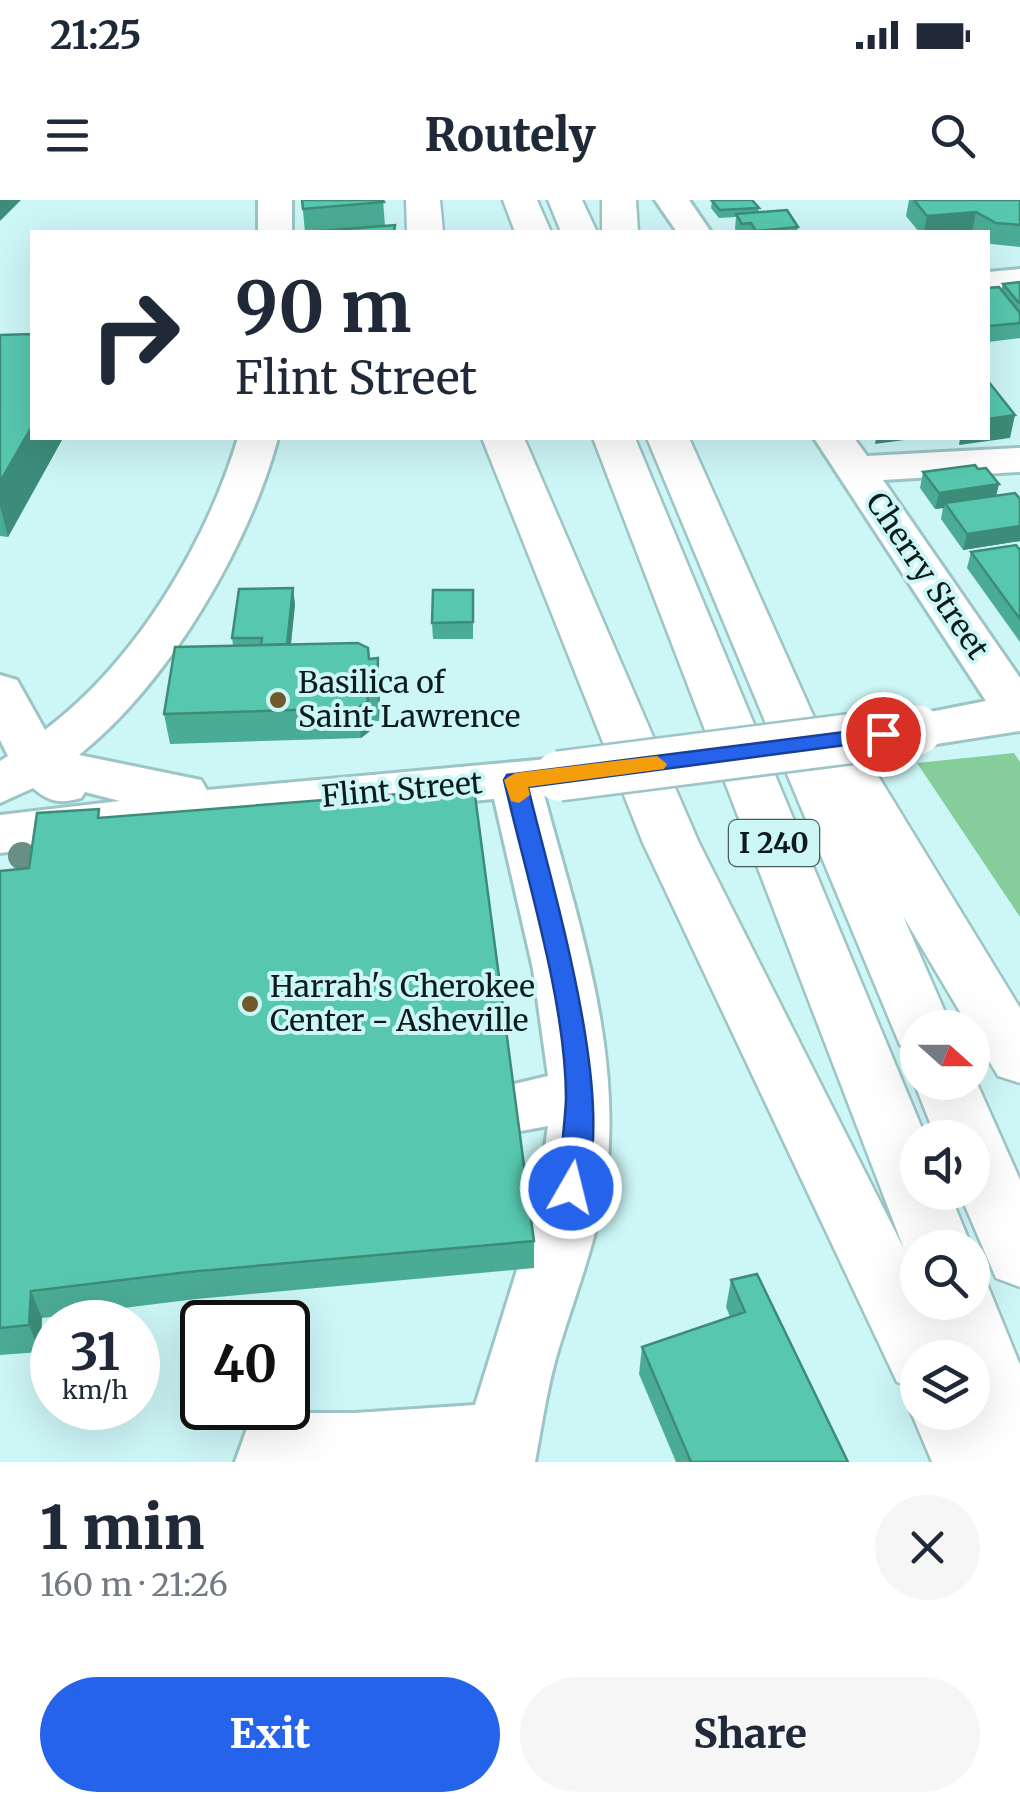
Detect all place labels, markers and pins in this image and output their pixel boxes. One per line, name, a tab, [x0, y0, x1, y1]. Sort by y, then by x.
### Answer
place label: Basilica of Saint Lawrence	[298, 663, 520, 735]
marker: Basilica of Saint Lawrence	[267, 689, 289, 711]
pin	[841, 692, 926, 777]
place label: Harrah's Cherokee Center - Asheville	[270, 967, 535, 1039]
marker: Harrah's Cherokee Center - Asheville	[239, 993, 261, 1015]

